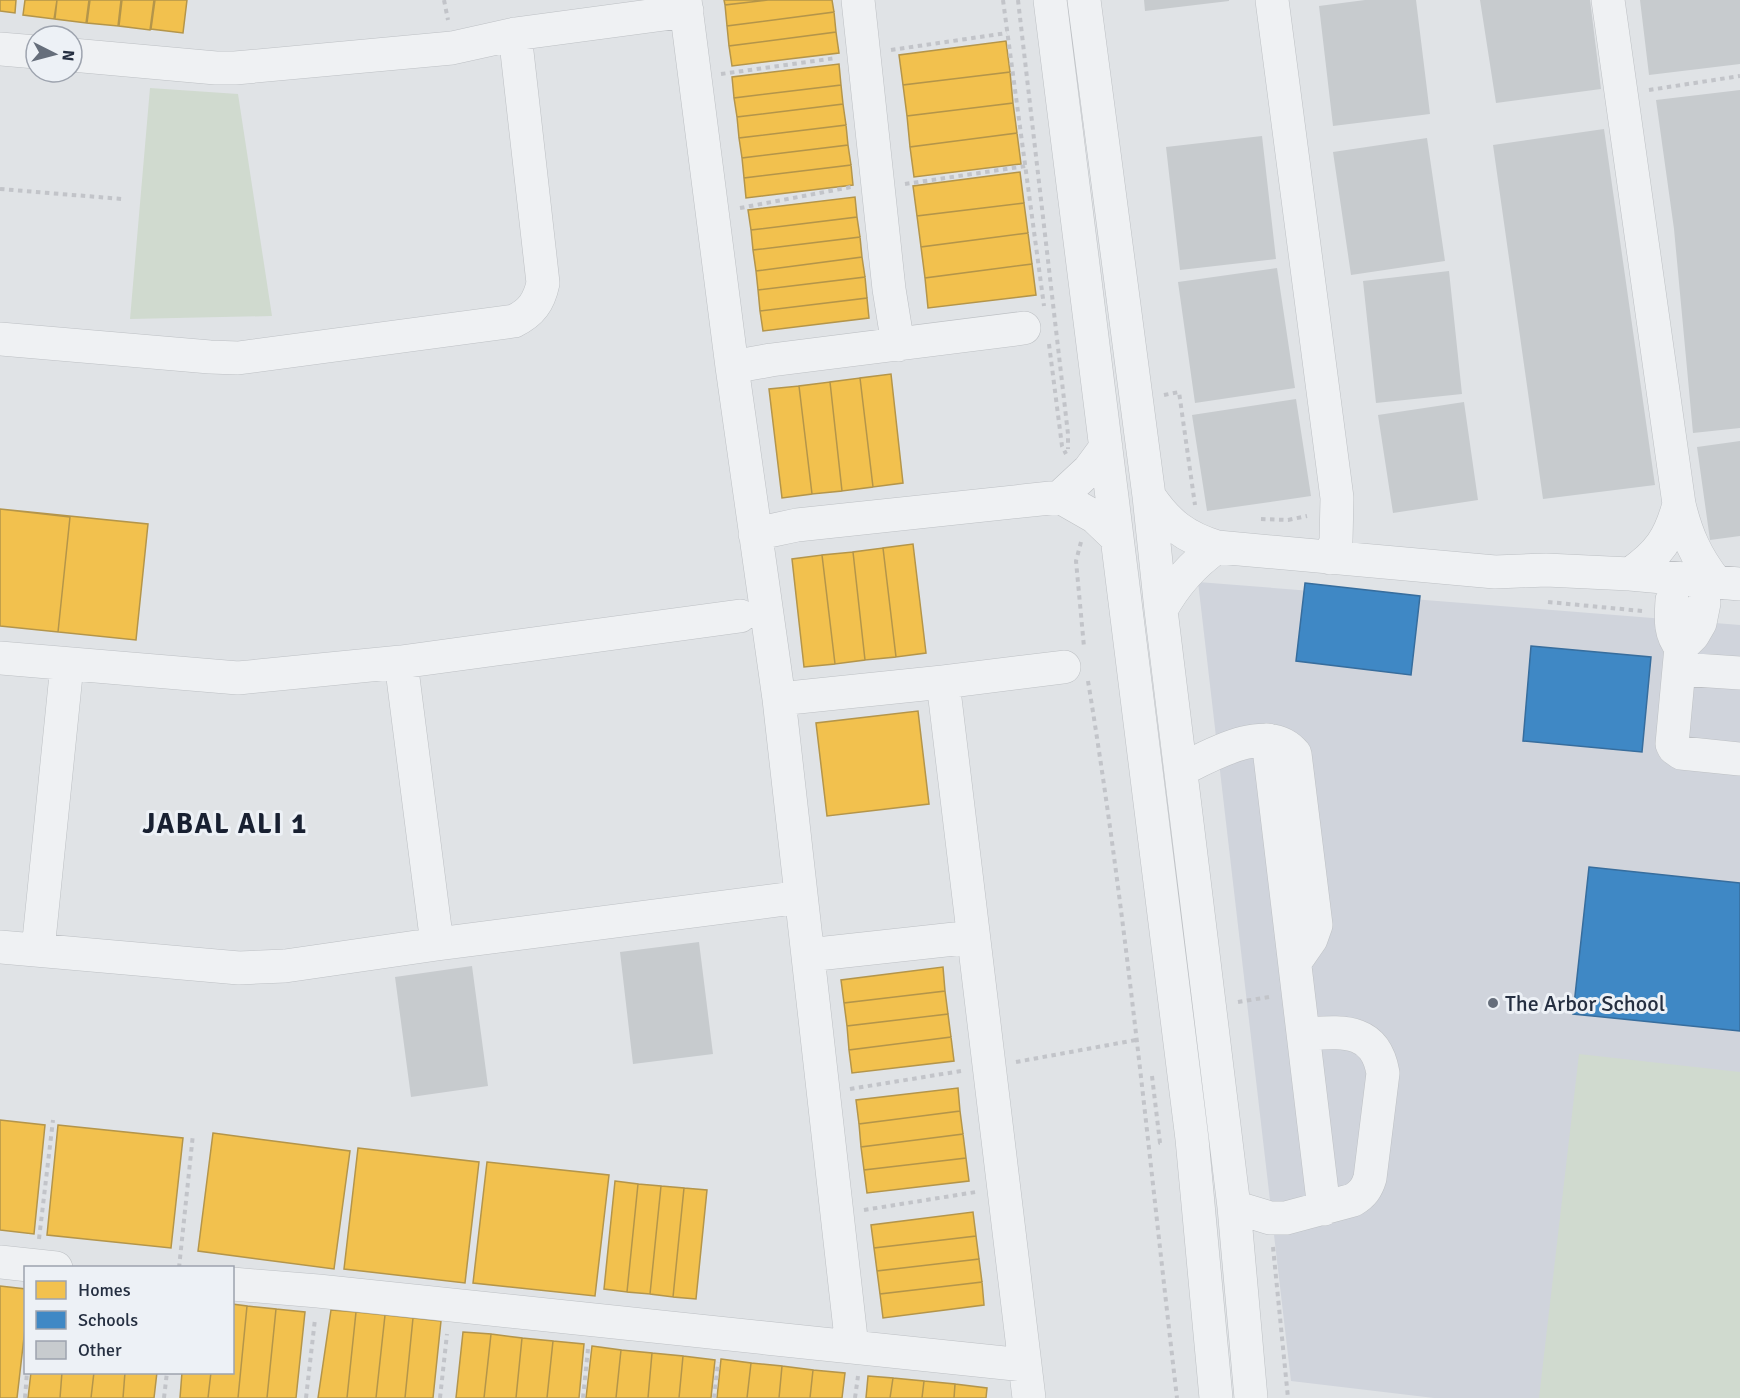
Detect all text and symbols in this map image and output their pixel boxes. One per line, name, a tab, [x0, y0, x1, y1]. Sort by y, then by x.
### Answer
north arrow	[24, 24, 84, 84]
text: N	[57, 49, 78, 62]
district label: JABAL ALI 1	[142, 807, 308, 841]
place label: The Arbor School	[1505, 990, 1665, 1017]
marker: The Arbor School	[1486, 996, 1500, 1010]
legend	[24, 1266, 234, 1374]
text: Homes	[78, 1279, 131, 1301]
text: Schools	[78, 1309, 138, 1331]
text: Other	[78, 1339, 122, 1361]

